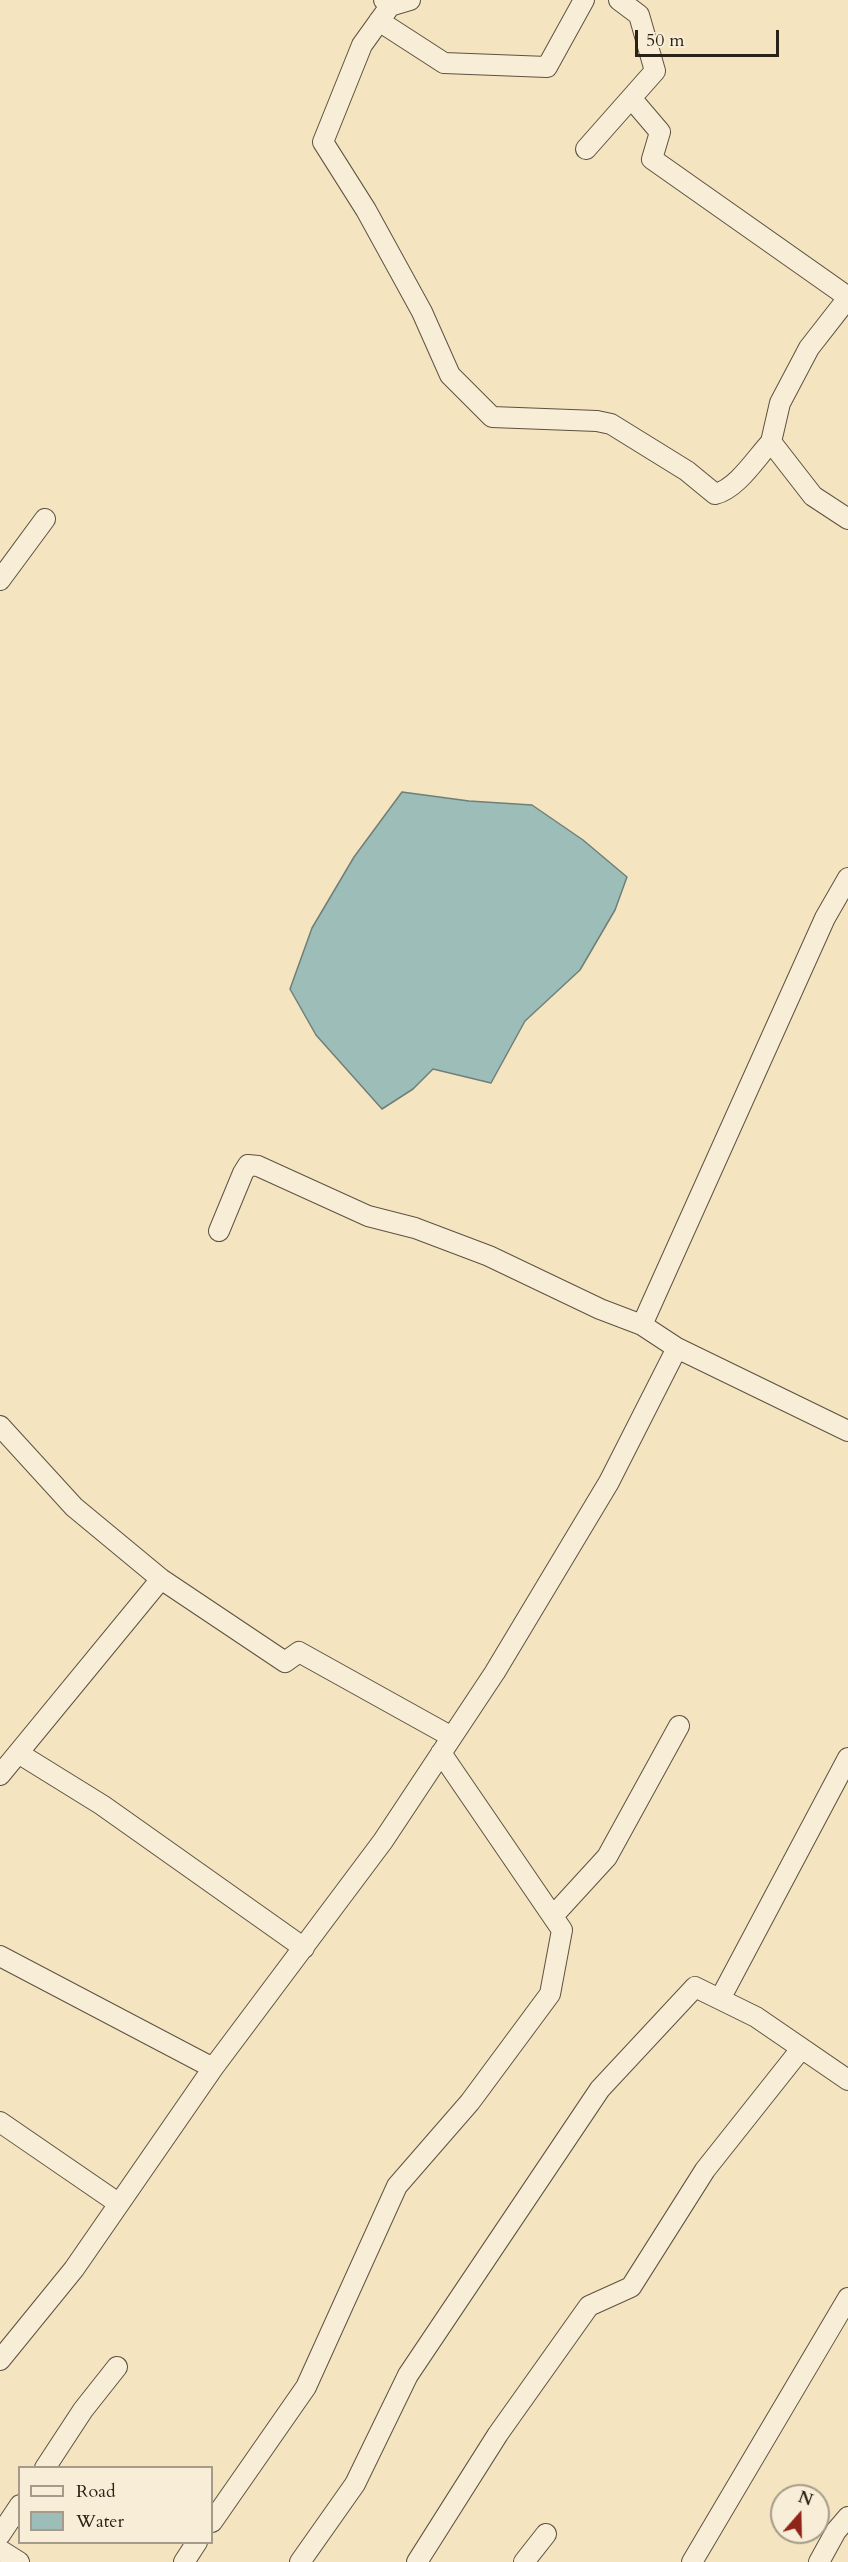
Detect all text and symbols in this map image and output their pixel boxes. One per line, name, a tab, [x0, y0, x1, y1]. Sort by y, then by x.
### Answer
scale bar	[638, 18, 782, 56]
text: 50 m	[646, 28, 685, 53]
legend	[18, 2466, 213, 2544]
text: Road	[76, 2479, 116, 2504]
north arrow	[770, 2484, 830, 2544]
text: N	[795, 2486, 816, 2512]
text: Water	[76, 2509, 124, 2534]

